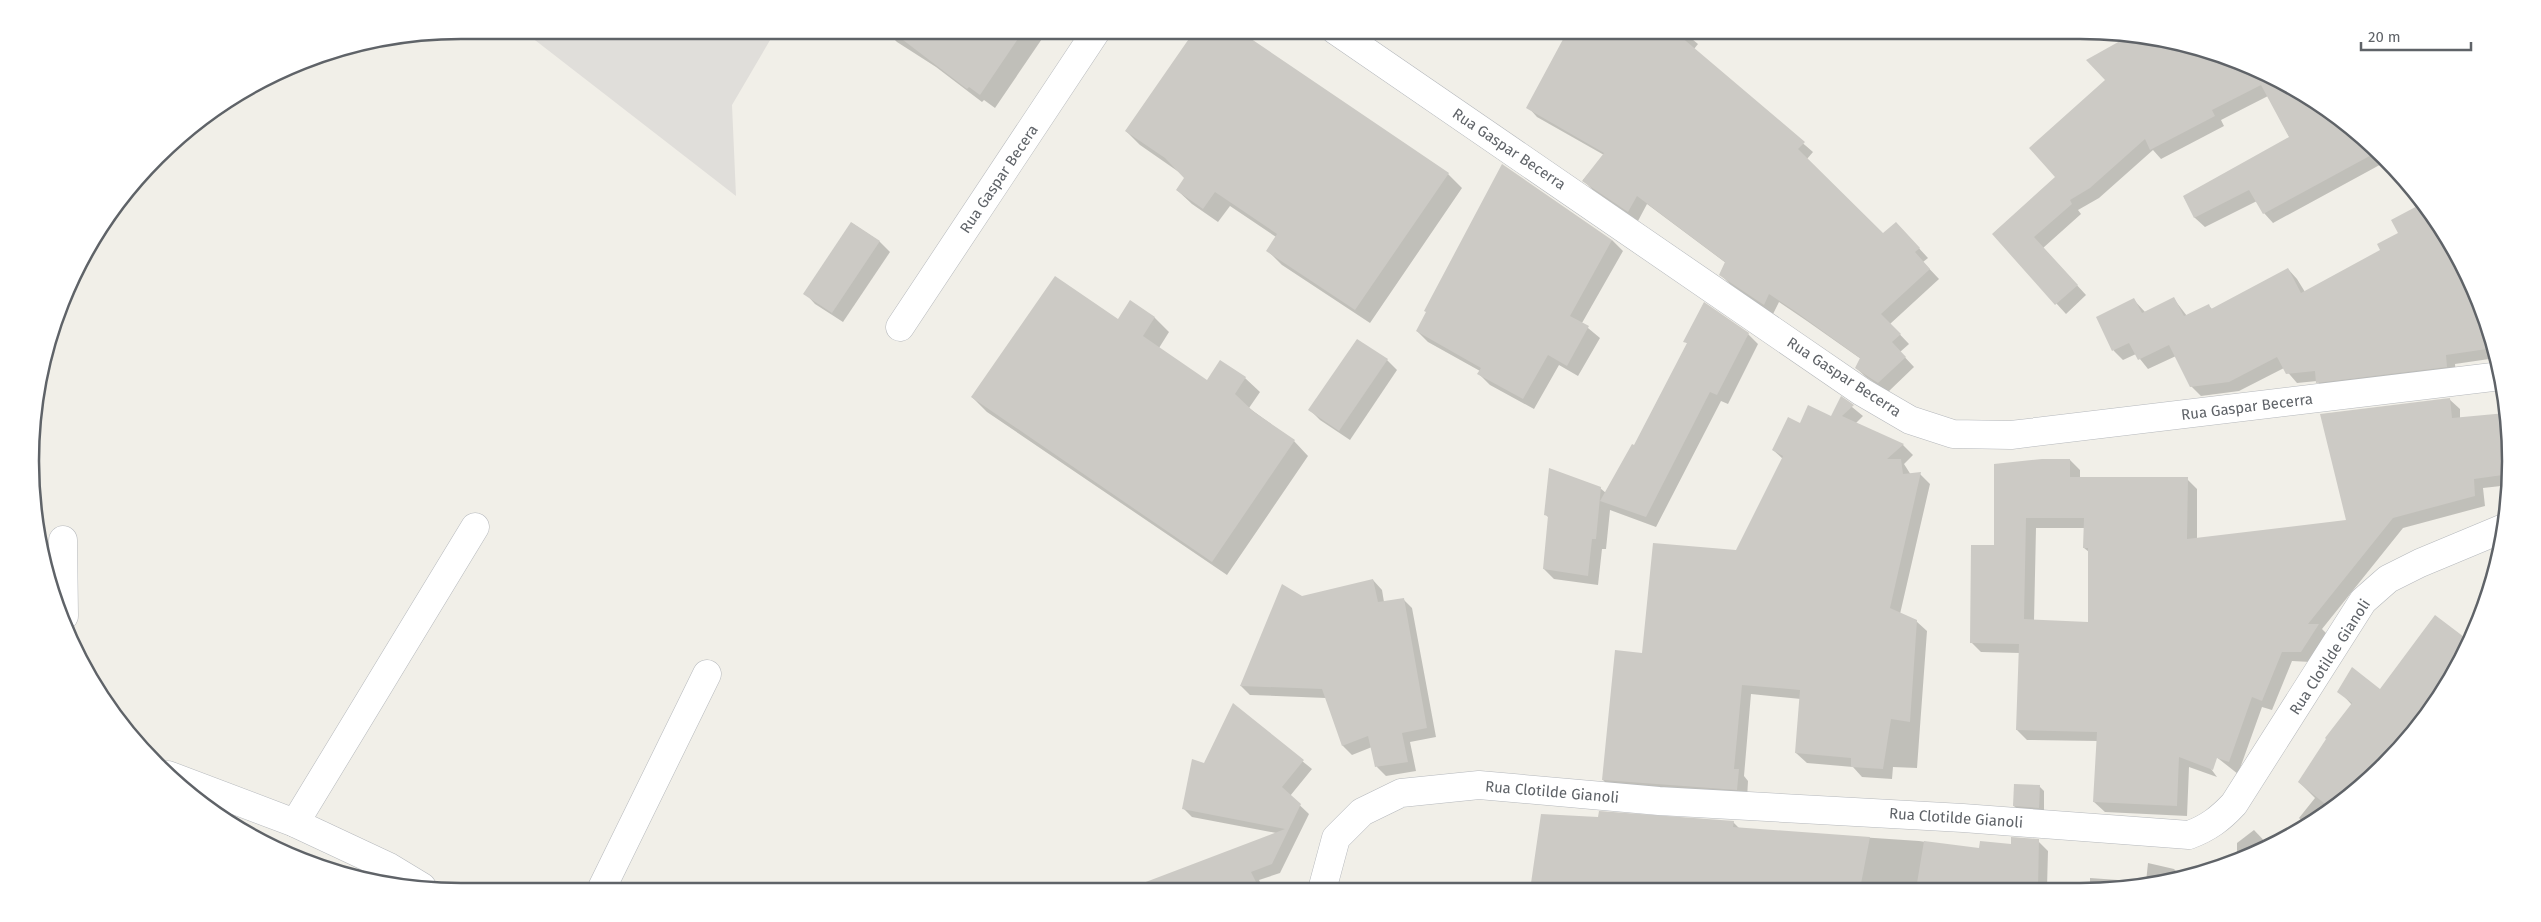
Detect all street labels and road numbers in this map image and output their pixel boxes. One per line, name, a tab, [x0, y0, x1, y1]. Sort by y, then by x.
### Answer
street label: Rua Gaspar Becerra	[1449, 104, 1569, 194]
street label: Rua Gaspar Becera	[956, 121, 1042, 237]
street label: Rua Gaspar Becerra	[1783, 333, 1905, 421]
street label: Rua Gaspar Becerra	[2180, 390, 2314, 424]
street label: Rua Clotilde Gianoli	[2286, 596, 2374, 718]
street label: Rua Clotilde Gianoli	[1484, 777, 1620, 807]
street label: Rua Clotilde Gianoli	[1888, 804, 2024, 832]

